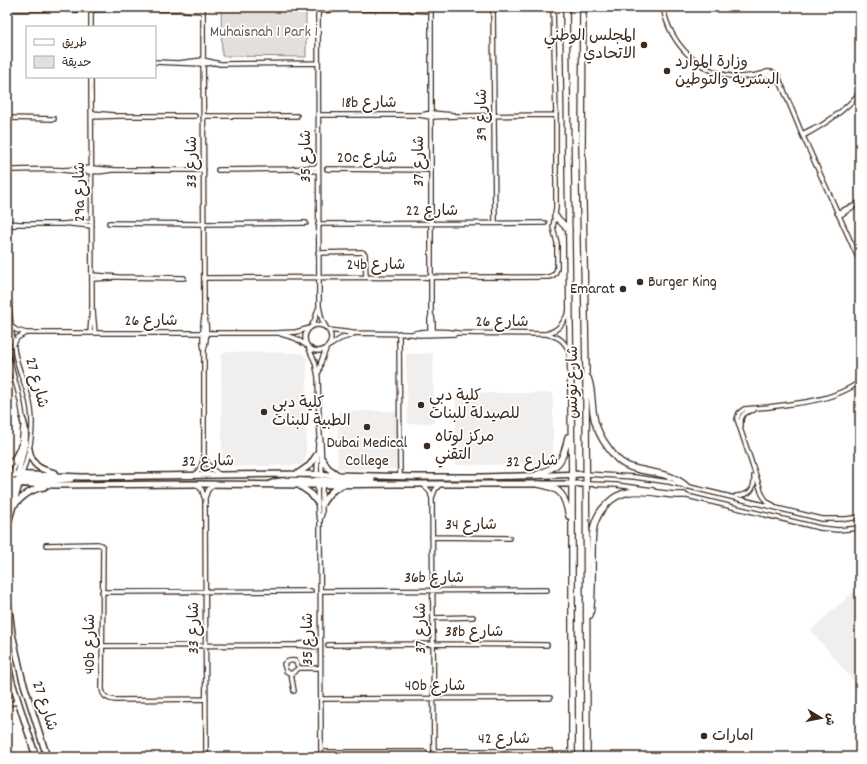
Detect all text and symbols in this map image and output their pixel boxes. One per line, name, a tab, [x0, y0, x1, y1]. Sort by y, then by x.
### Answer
park label: Muhaisnah 1 Park 1	[210, 21, 318, 44]
place label: المجلس الوطني الاتحادي	[544, 25, 636, 66]
legend	[26, 26, 156, 78]
text: طريق	[62, 35, 87, 52]
marker: المجلس الوطني الاتحادي	[639, 40, 649, 50]
place label: وزارة الموارد البشرية والتوطين	[675, 51, 779, 92]
text: حديقة	[62, 55, 91, 72]
marker: وزارة الموارد البشرية والتوطين	[662, 66, 672, 76]
street label: شارع 39	[471, 89, 494, 141]
street label: 18b شارع	[341, 92, 397, 115]
street label: شارع 35	[295, 130, 318, 182]
street label: شارع 37	[408, 135, 431, 187]
street label: شارع 33	[181, 136, 204, 188]
street label: 20c شارع	[337, 147, 397, 170]
street label: 29a شارع	[69, 162, 92, 222]
street label: شارع 22	[406, 200, 458, 223]
street label: 24b شارع	[347, 254, 405, 277]
place label: Burger King	[648, 271, 717, 294]
marker: Burger King	[635, 277, 645, 287]
place label: Emarat	[570, 278, 615, 301]
marker: Emarat	[618, 284, 628, 294]
street label: شارع 26	[124, 310, 178, 333]
street label: شارع 26	[475, 311, 529, 334]
street label: شارع تونس	[562, 345, 585, 419]
street label: شارع 27	[18, 355, 54, 411]
place label: كلية دبي للصيدلة للبنات	[429, 385, 520, 426]
place label: كلية دبي الطبية للبنات	[272, 392, 351, 433]
marker: كلية دبي للصيدلة للبنات	[416, 400, 426, 410]
marker: كلية دبي الطبية للبنات	[259, 407, 269, 417]
marker: Dubai Medical College	[362, 422, 372, 432]
place label: مركز لوتاه التقني	[435, 426, 494, 468]
place label: Dubai Medical College	[327, 432, 408, 473]
marker: مركز لوتاه التقني	[422, 441, 432, 451]
street label: شارع 32	[182, 450, 234, 474]
street label: شارع 32	[505, 450, 559, 474]
street label: شارع 34	[445, 514, 497, 537]
street label: 36b شارع	[404, 567, 464, 590]
street label: شارع 33	[183, 602, 206, 654]
street label: شارع 37	[410, 602, 433, 654]
street label: شارع 35	[297, 613, 320, 665]
street label: 40b شارع	[79, 614, 102, 674]
street label: 38b شارع	[445, 621, 503, 644]
street label: 40b شارع	[405, 675, 465, 698]
street label: شارع 27	[25, 678, 63, 734]
north arrow	[801, 698, 841, 738]
text: ش	[820, 712, 838, 727]
place label: امارات	[712, 725, 754, 748]
street label: شارع 42	[478, 728, 530, 751]
marker: امارات	[699, 731, 709, 741]

